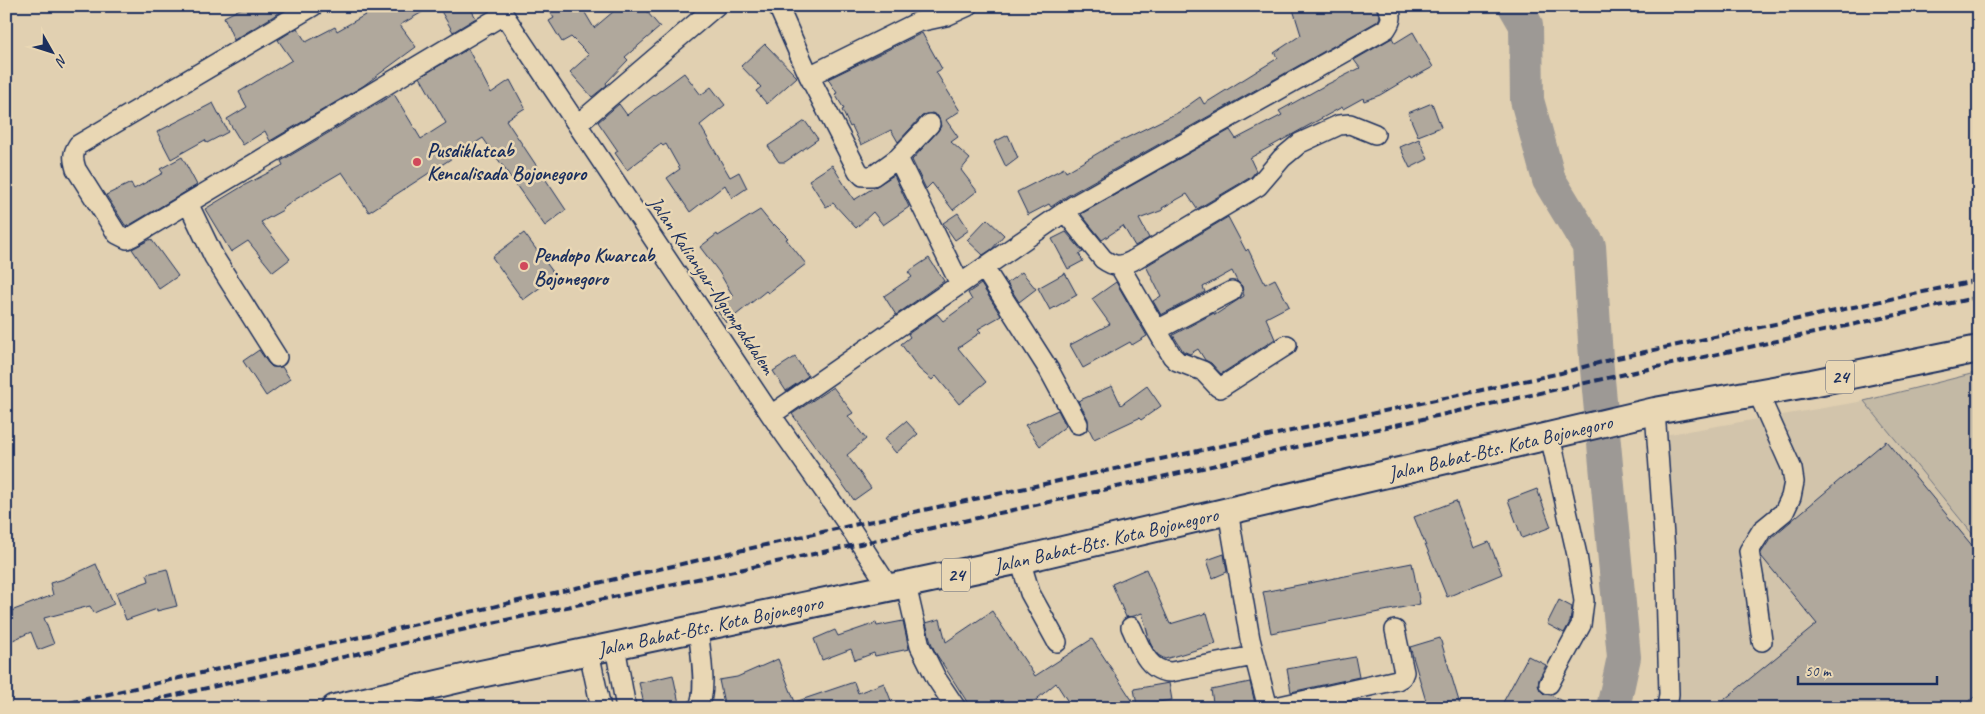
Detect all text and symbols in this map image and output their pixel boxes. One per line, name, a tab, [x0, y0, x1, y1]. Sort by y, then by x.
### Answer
north arrow	[28, 28, 78, 78]
text: N	[51, 51, 71, 70]
place label: Pusdiklatcab Kencalisada Bojonegoro	[427, 138, 588, 186]
marker: Pusdiklatcab Kencalisada Bojonegoro	[411, 156, 423, 168]
street label: Jalan Kalianyar-Ngumpakdalem	[643, 190, 782, 380]
place label: Pendopo Kwarcab Bojonegoro	[534, 243, 656, 291]
marker: Pendopo Kwarcab Bojonegoro	[518, 260, 530, 272]
road number: 24	[1826, 361, 1854, 394]
street label: Jalan Babat-Bts. Kota Bojonegoro	[1385, 409, 1616, 486]
street label: Jalan Babat-Bts. Kota Bojonegoro	[990, 501, 1221, 578]
road number: 24	[942, 558, 970, 592]
street label: Jalan Babat-Bts. Kota Bojonegoro	[594, 589, 826, 662]
scale bar	[1798, 654, 1936, 686]
text: 50 m	[1805, 662, 1832, 681]

